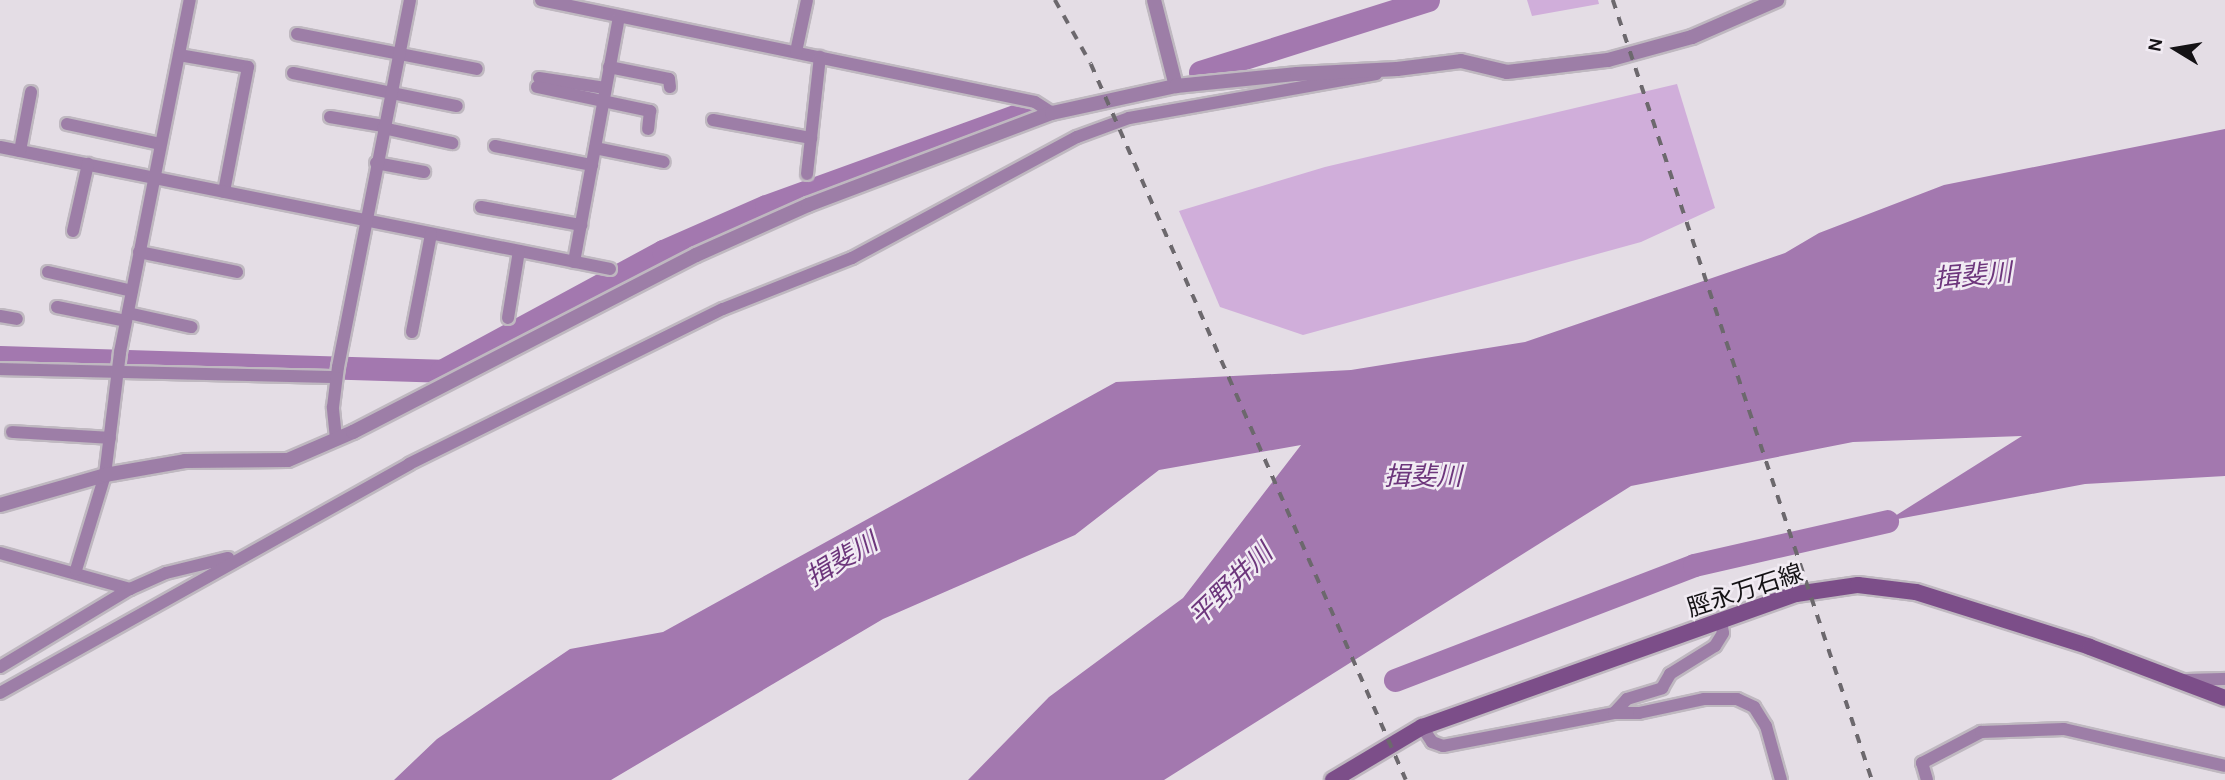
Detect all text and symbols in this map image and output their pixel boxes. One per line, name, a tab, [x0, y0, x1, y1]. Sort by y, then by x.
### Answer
north arrow	[2141, 14, 2211, 84]
text: N	[2143, 36, 2167, 54]
water label: 揖斐川	[1933, 257, 2013, 295]
water label: 揖斐川	[1384, 461, 1462, 493]
water label: 揖斐川	[801, 527, 883, 593]
water label: 平野井川	[1183, 538, 1279, 632]
street label: 脛永万石線	[1683, 559, 1807, 623]

